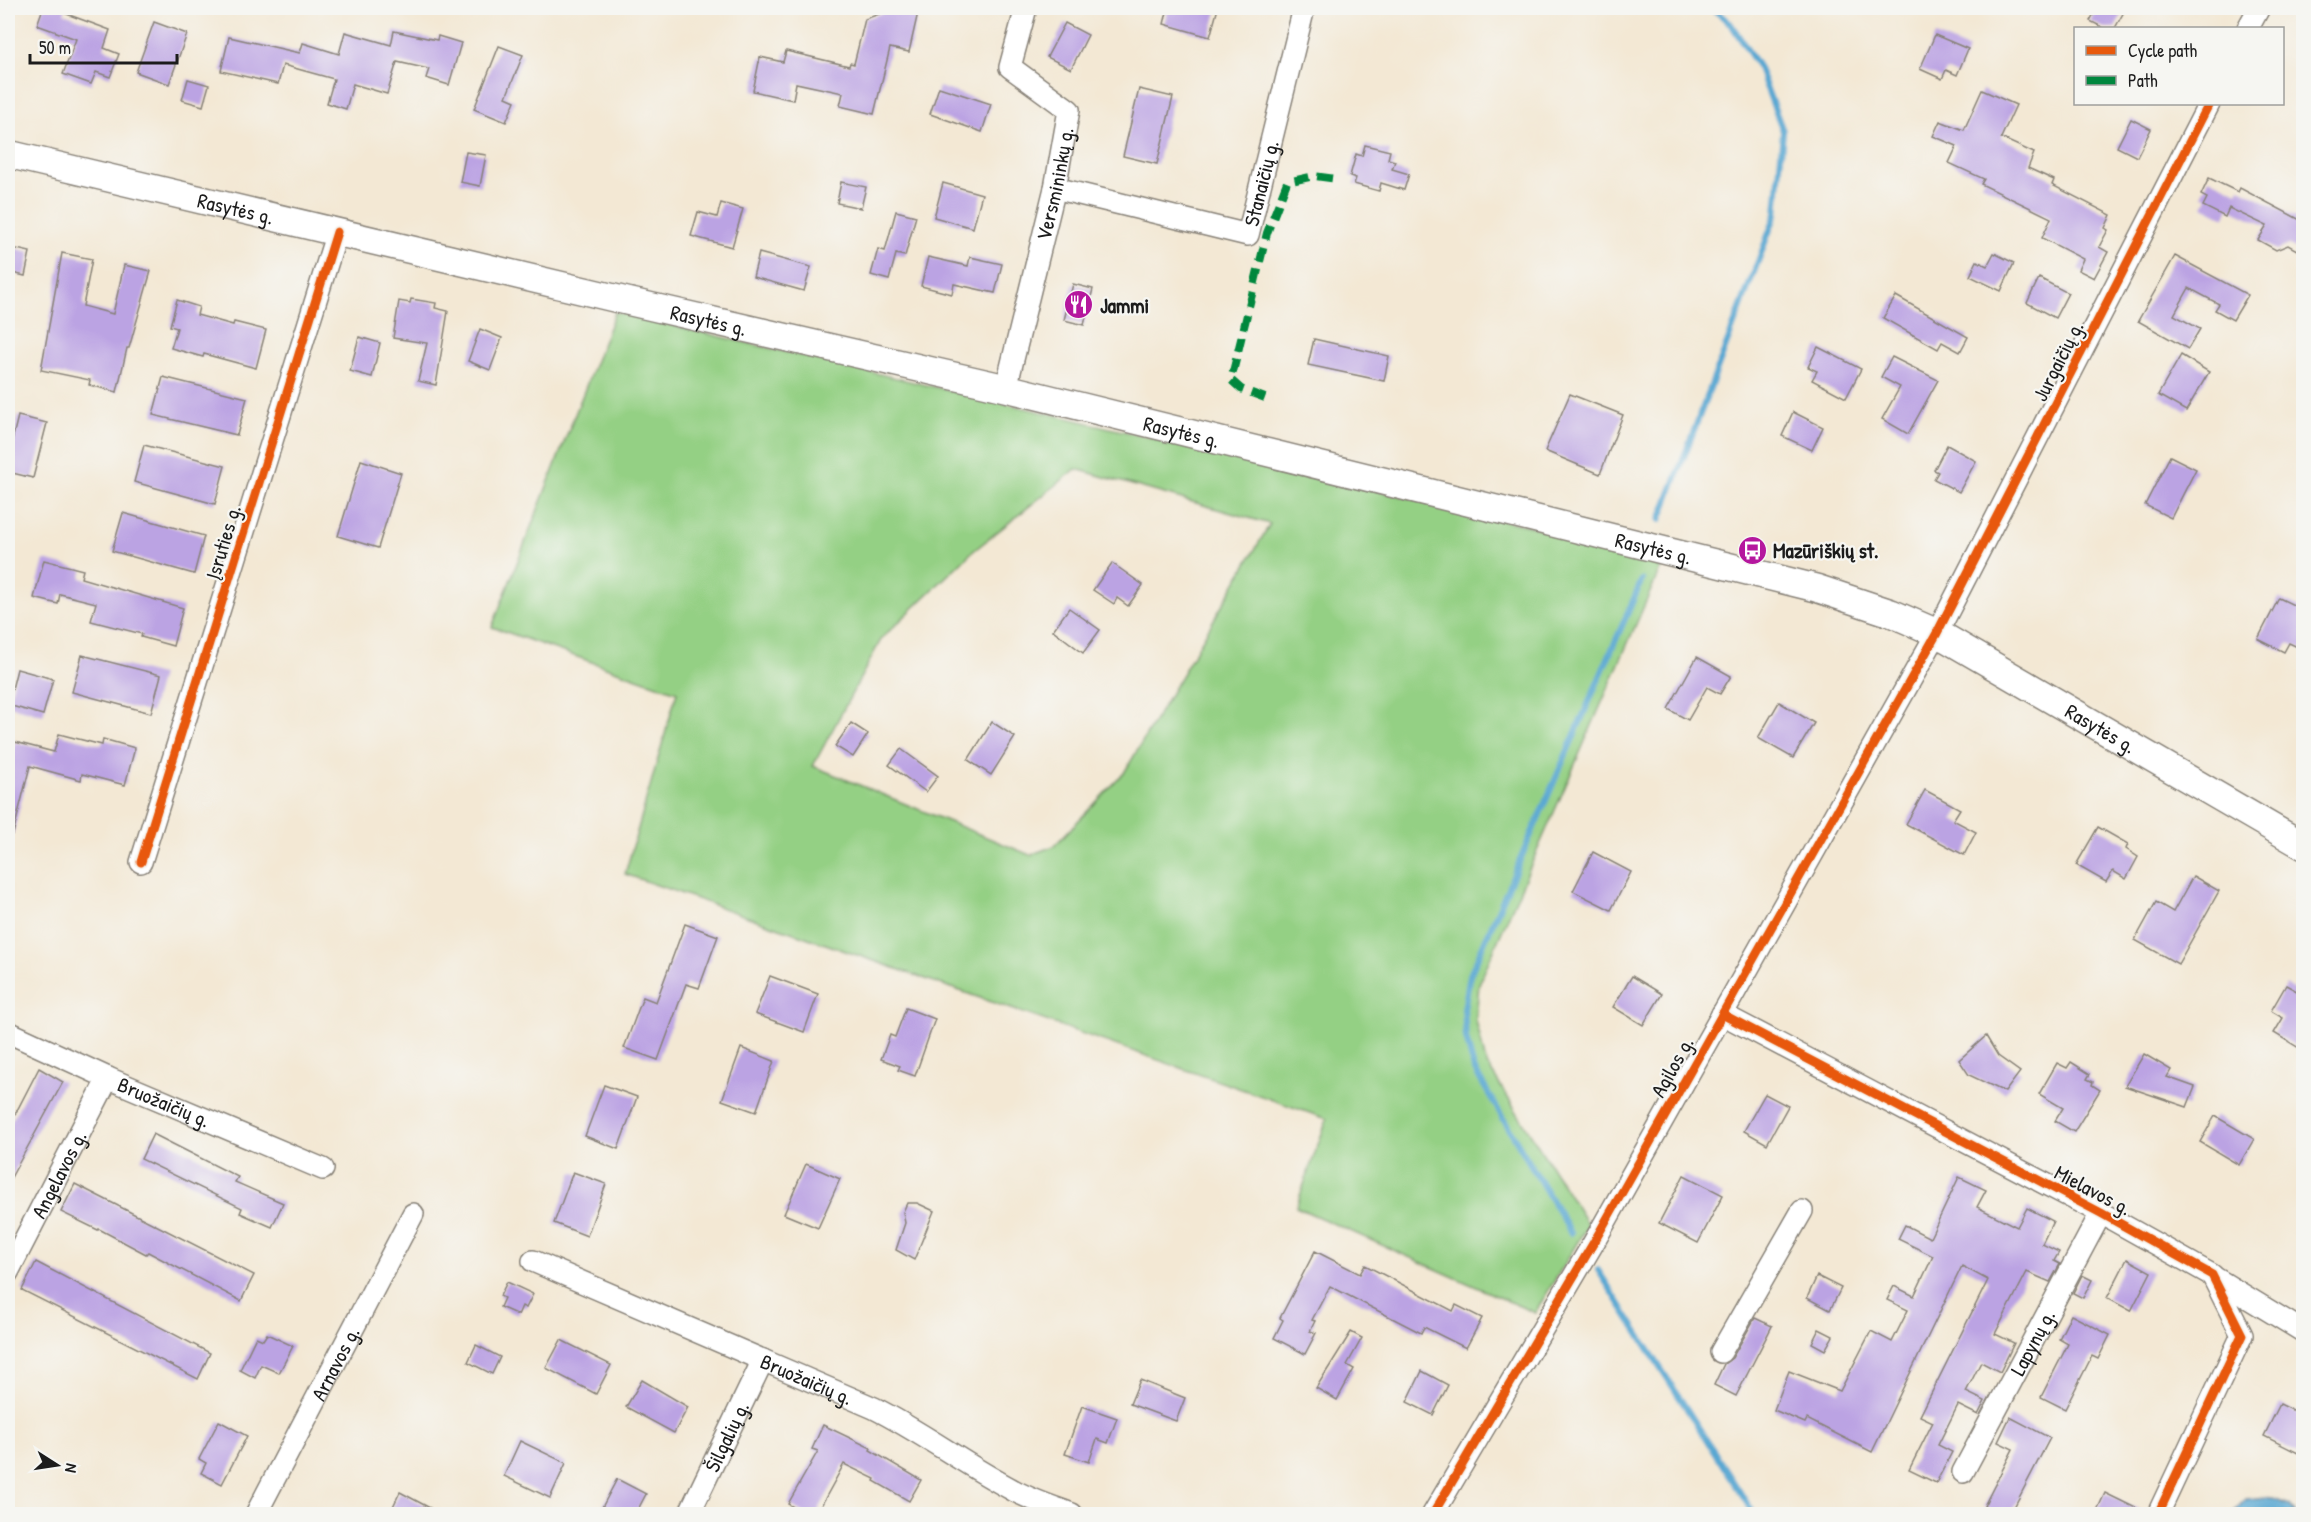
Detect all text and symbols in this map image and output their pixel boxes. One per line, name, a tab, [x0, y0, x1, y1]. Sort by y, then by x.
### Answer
scale bar	[30, 27, 177, 65]
legend	[2074, 27, 2284, 105]
text: 50 m	[39, 35, 71, 60]
text: Cycle path	[2128, 38, 2198, 63]
text: Path	[2128, 68, 2158, 93]
street label: Versmininkų g.	[1028, 125, 1080, 243]
street label: Stanaičių g.	[1236, 137, 1285, 229]
street label: Rasytės g.	[195, 185, 277, 231]
restaurant icon: Jammi	[1063, 289, 1095, 321]
place label: Jammi	[1100, 291, 1149, 320]
street label: Rasytės g.	[668, 297, 749, 343]
street label: Jurgaičių g.	[2025, 316, 2091, 406]
street label: Rasytės g.	[1141, 408, 1223, 455]
street label: Įsruties g.	[198, 501, 248, 583]
street label: Rasytės g.	[1613, 525, 1694, 571]
bus stop icon: Mazūriškių st.	[1736, 534, 1768, 566]
place label: Mazūriškių st.	[1773, 536, 1878, 565]
street label: Rasytės g.	[2060, 696, 2141, 760]
street label: Agilos g.	[1644, 1031, 1700, 1103]
street label: Bruožaičių g.	[114, 1069, 215, 1134]
street label: Angelavos g.	[24, 1125, 93, 1223]
street label: Mielavos g.	[2050, 1158, 2136, 1222]
street label: Lapynų g.	[2003, 1304, 2062, 1380]
street label: Arnavos g.	[303, 1321, 366, 1405]
street label: Bruožaičių g.	[756, 1346, 857, 1412]
street label: Šilgalių g.	[697, 1396, 756, 1477]
north arrow	[27, 1435, 87, 1495]
text: N	[60, 1462, 83, 1475]

